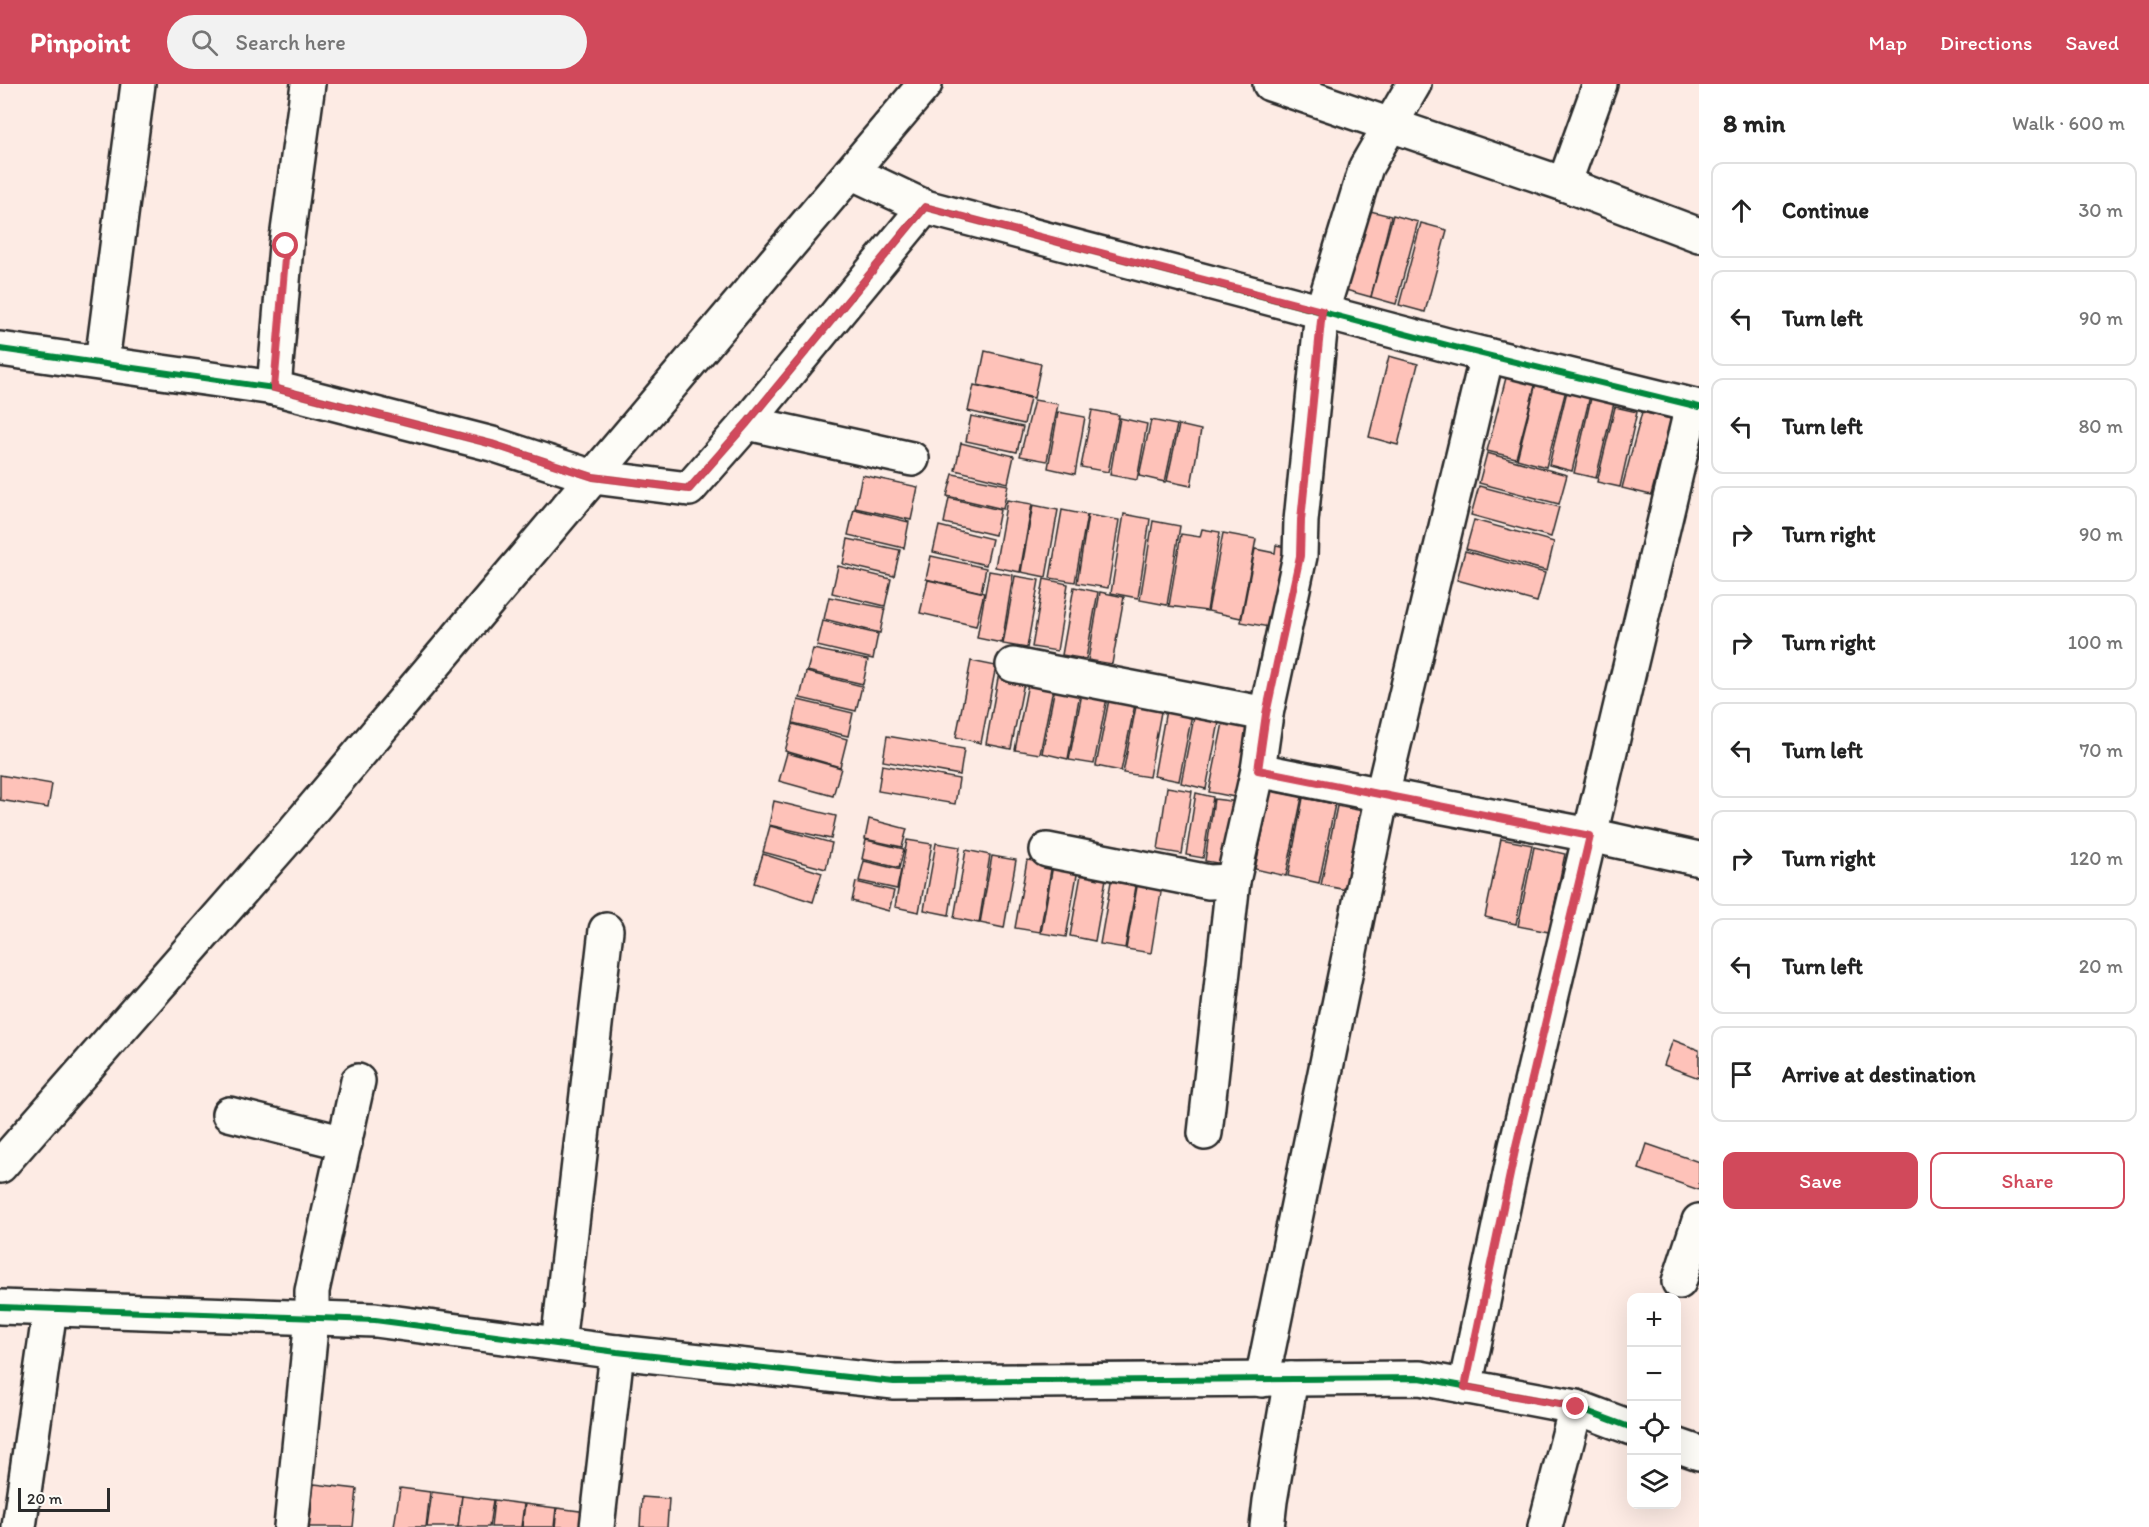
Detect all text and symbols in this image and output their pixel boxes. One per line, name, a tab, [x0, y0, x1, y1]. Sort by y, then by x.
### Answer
search box	[167, 15, 587, 69]
text: Pinpoint	[30, 25, 131, 59]
icon: search	[188, 26, 221, 59]
text: Search here	[236, 29, 346, 56]
text: Map	[1869, 30, 1907, 55]
text: Directions	[1940, 30, 2032, 55]
text: Saved	[2065, 30, 2119, 55]
text: 8 min	[1723, 107, 1785, 139]
text: Walk · 600 m	[2012, 111, 2125, 135]
icon: ahead	[1725, 194, 1758, 227]
text: Continue	[1782, 197, 1869, 224]
text: 30 m	[2078, 198, 2123, 222]
route start	[272, 232, 298, 258]
icon: left	[1725, 302, 1758, 335]
text: Turn left	[1782, 305, 1863, 332]
text: 90 m	[2079, 306, 2123, 330]
icon: left	[1725, 410, 1758, 443]
text: Turn left	[1782, 413, 1863, 440]
text: 80 m	[2078, 414, 2123, 438]
icon: right	[1725, 518, 1758, 551]
text: Turn right	[1782, 521, 1876, 548]
text: 90 m	[2079, 522, 2123, 546]
icon: right	[1725, 626, 1758, 659]
text: Turn right	[1782, 629, 1876, 656]
text: 100 m	[2068, 630, 2123, 654]
icon: left	[1725, 734, 1758, 767]
text: Turn left	[1782, 737, 1863, 764]
text: 70 m	[2079, 738, 2123, 762]
icon: right	[1725, 842, 1758, 875]
text: Turn right	[1782, 845, 1876, 872]
text: 120 m	[2070, 846, 2123, 870]
icon: left	[1725, 950, 1758, 983]
text: Turn left	[1782, 953, 1863, 980]
text: 20 m	[2079, 954, 2123, 978]
icon: arrive	[1725, 1058, 1758, 1091]
text: Arrive at destination	[1782, 1061, 1976, 1088]
button: Save	[1723, 1152, 1918, 1209]
button: Share	[1930, 1152, 2125, 1209]
map controls	[1627, 1293, 1681, 1509]
button: +	[1627, 1293, 1681, 1347]
button: −	[1627, 1347, 1681, 1401]
route end	[1562, 1393, 1588, 1419]
button: locate	[1627, 1401, 1681, 1455]
button: layers	[1627, 1455, 1681, 1509]
scale bar	[18, 1485, 110, 1512]
text: 20 m	[27, 1489, 62, 1508]

